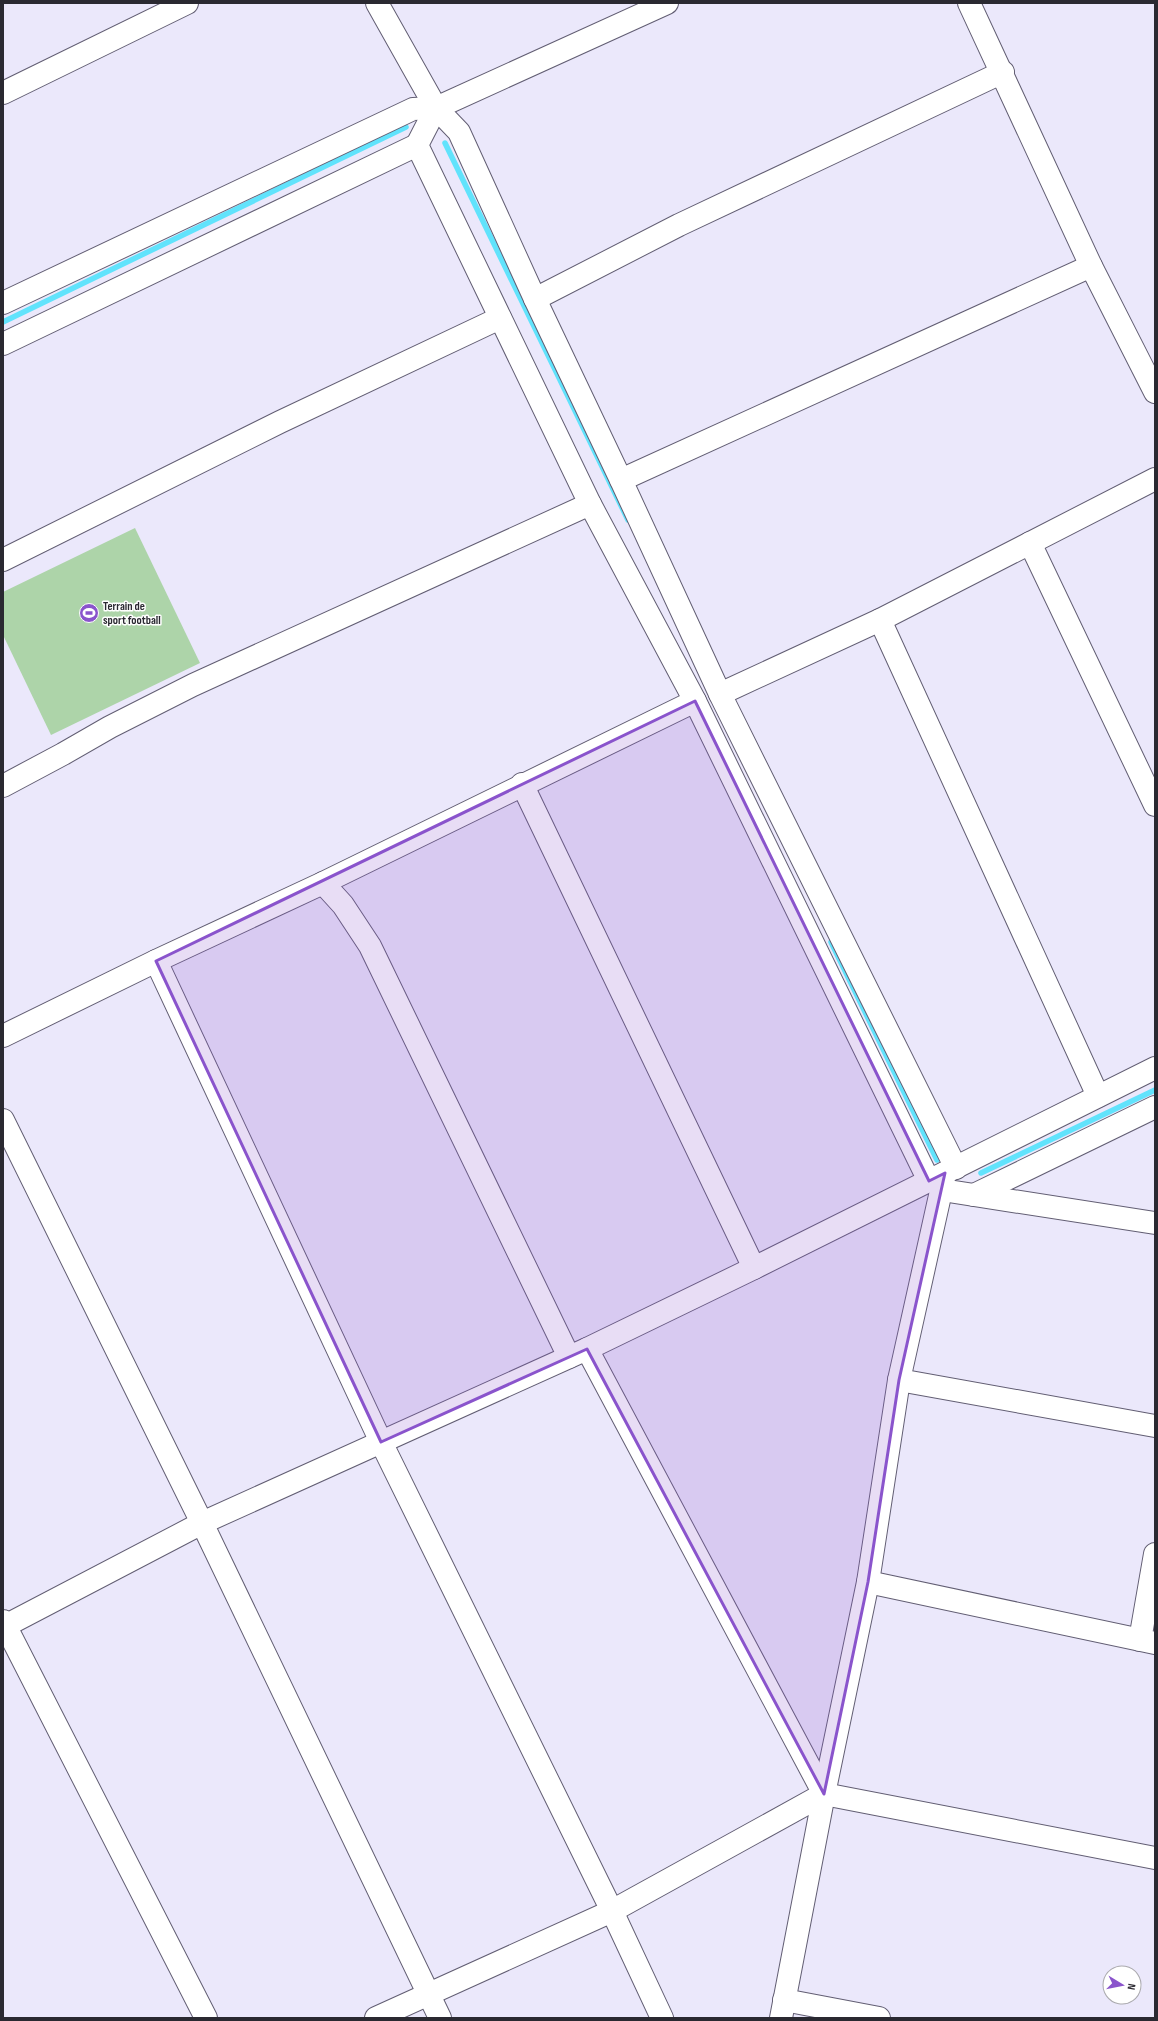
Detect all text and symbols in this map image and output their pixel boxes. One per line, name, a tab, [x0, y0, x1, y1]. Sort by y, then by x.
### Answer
place label: Terrain de sport football	[103, 599, 161, 628]
sports icon: Terrain de sport football	[78, 602, 100, 624]
north arrow	[1102, 1965, 1142, 2005]
text: N	[1124, 1983, 1138, 1991]

